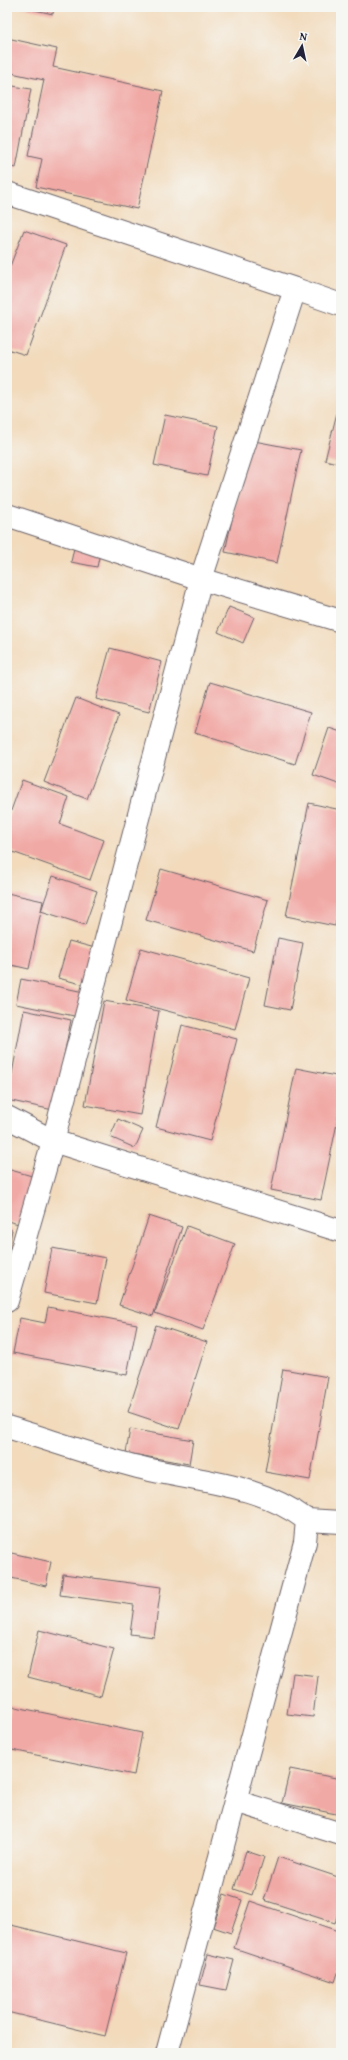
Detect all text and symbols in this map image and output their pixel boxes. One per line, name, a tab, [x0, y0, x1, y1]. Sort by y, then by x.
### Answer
north arrow	[282, 26, 322, 66]
text: N	[299, 28, 309, 45]

